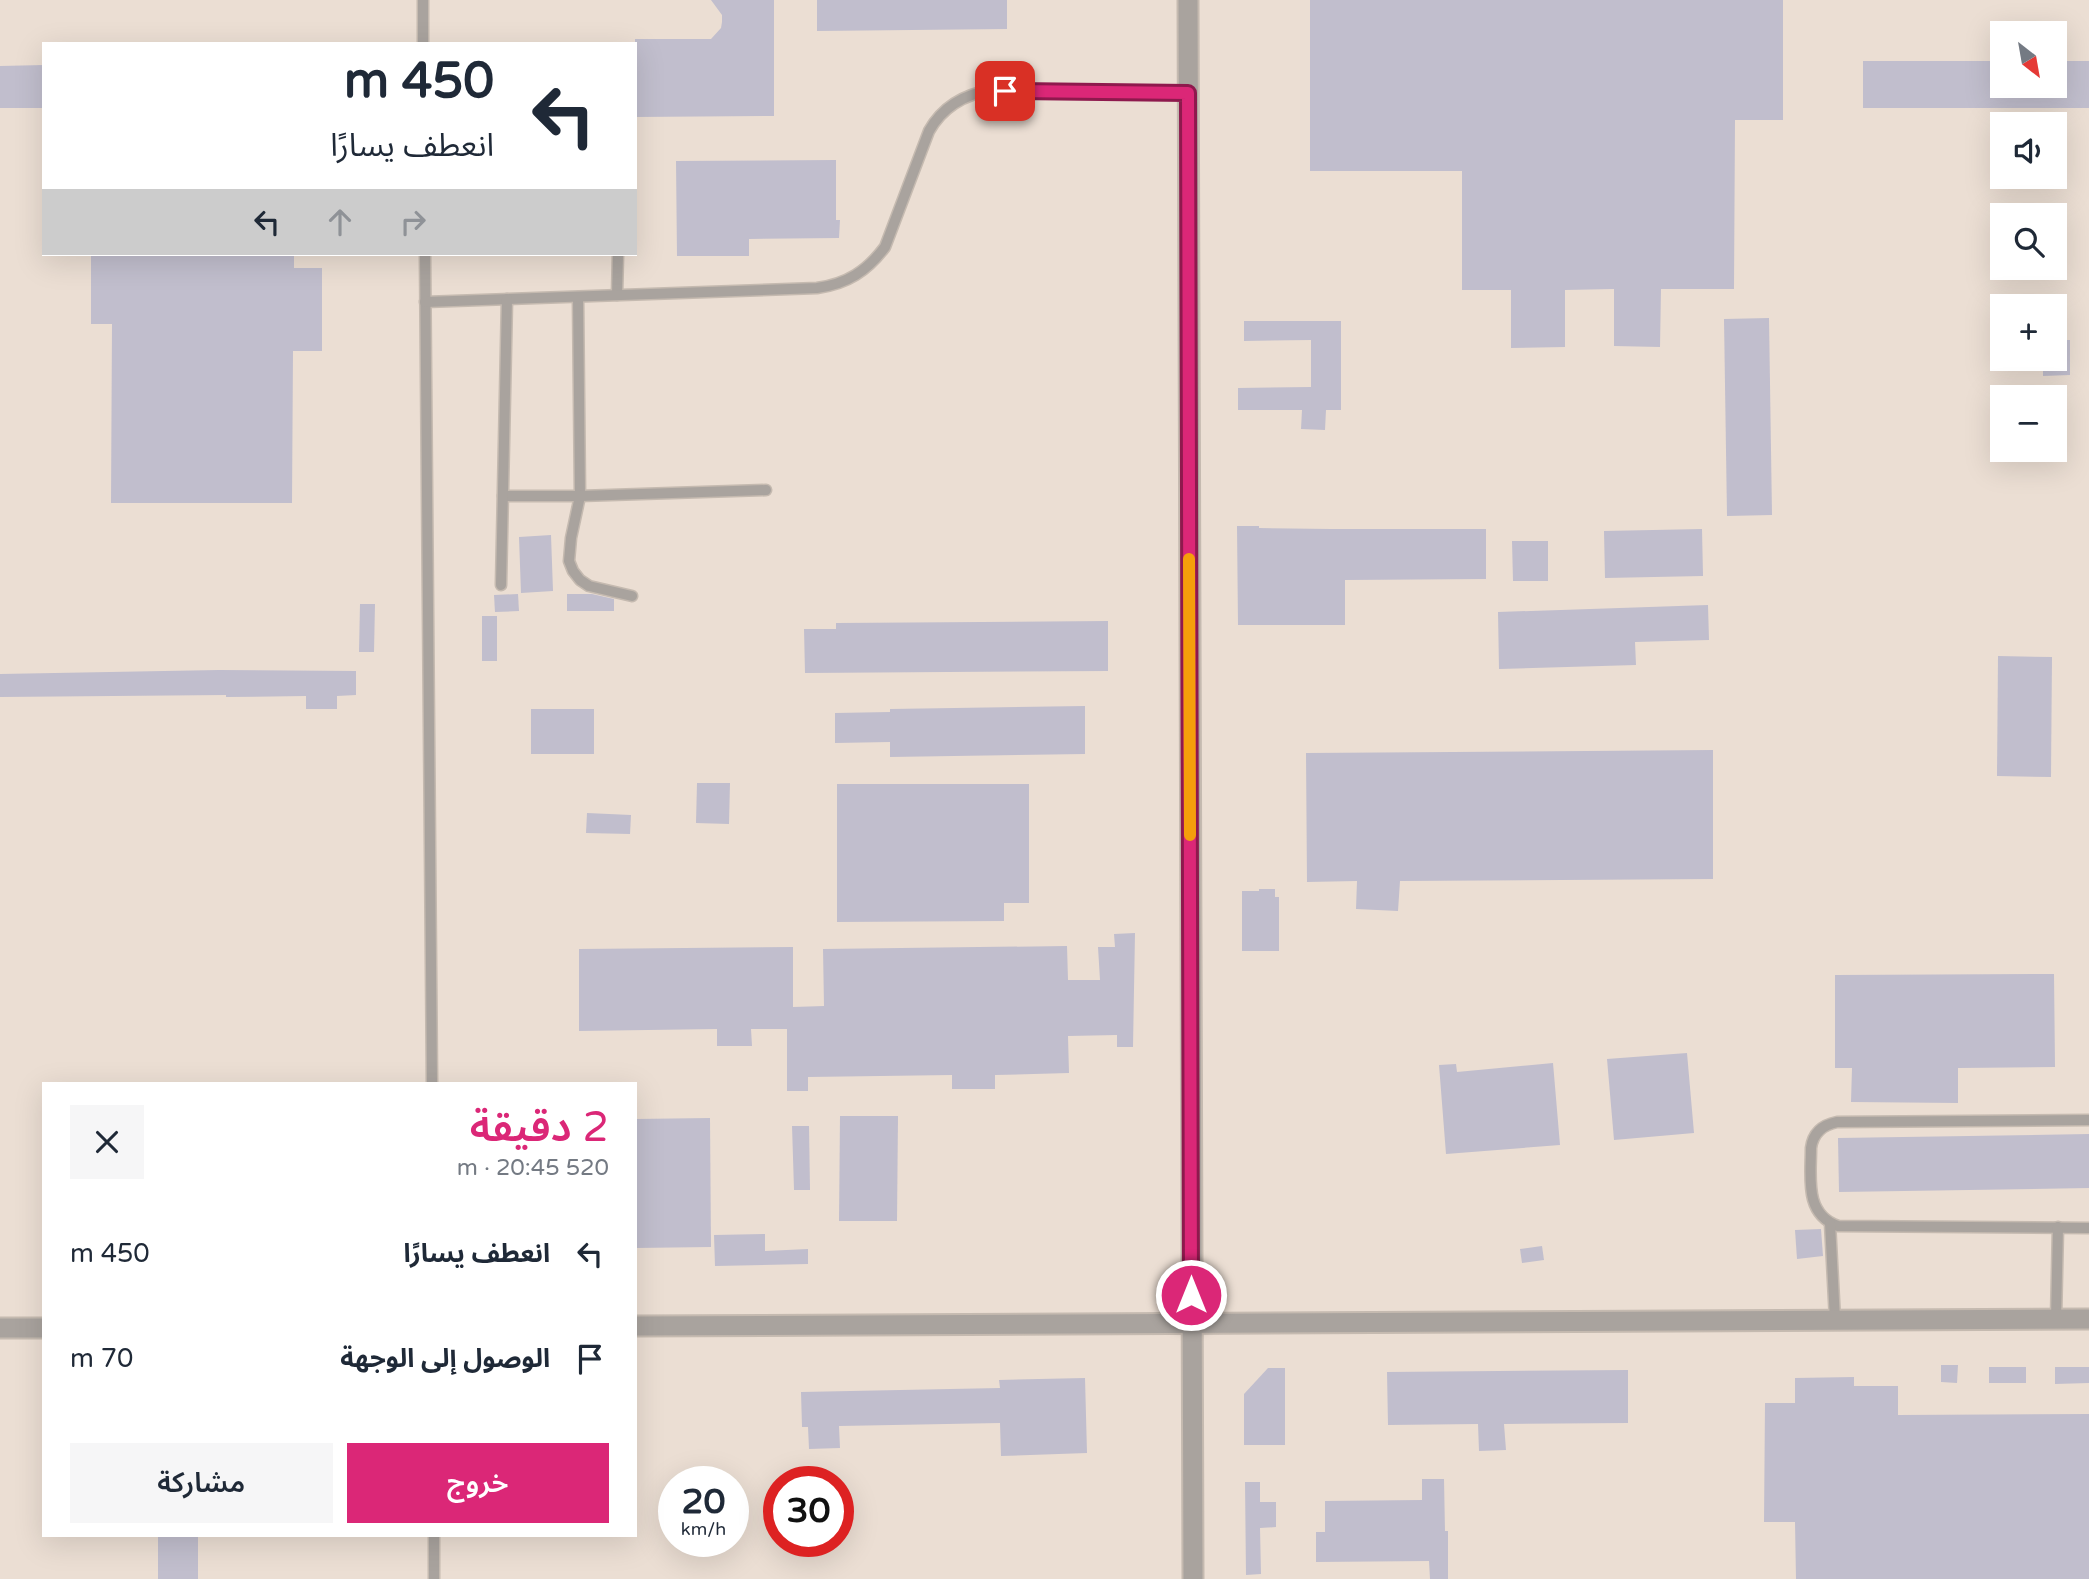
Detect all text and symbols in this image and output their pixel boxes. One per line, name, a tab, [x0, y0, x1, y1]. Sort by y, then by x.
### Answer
north arrow	[1990, 21, 2067, 98]
map controls	[1990, 21, 2067, 462]
text: 450 m	[344, 52, 494, 111]
pin	[975, 61, 1035, 121]
icon: left	[518, 70, 609, 161]
icon: arrive	[986, 72, 1024, 110]
button: sound	[1990, 112, 2067, 189]
text: انعطف يسارًا	[330, 127, 494, 165]
icon: left	[248, 203, 286, 241]
icon: ahead	[321, 203, 359, 241]
icon: right	[394, 203, 432, 241]
button: search	[1990, 203, 2067, 280]
button: +	[1990, 294, 2067, 371]
button: −	[1990, 385, 2067, 462]
text: 2 دقيقة	[470, 1102, 609, 1153]
button: close	[70, 1105, 144, 1179]
text: 520 m · 20:45	[457, 1154, 609, 1182]
icon: left	[571, 1235, 609, 1273]
text: 450 m	[70, 1238, 150, 1269]
text: انعطف يسارًا	[404, 1238, 550, 1269]
position arrow	[1154, 1258, 1228, 1332]
icon: arrive	[571, 1340, 609, 1378]
text: 70 m	[70, 1343, 133, 1374]
text: الوصول إلى الوجهة	[340, 1343, 550, 1374]
button: مشاركة	[70, 1443, 333, 1523]
button: خروج	[347, 1443, 609, 1523]
speed limit sign: 30	[763, 1466, 854, 1557]
text: 20	[682, 1481, 725, 1523]
text: km/h	[681, 1518, 726, 1540]

